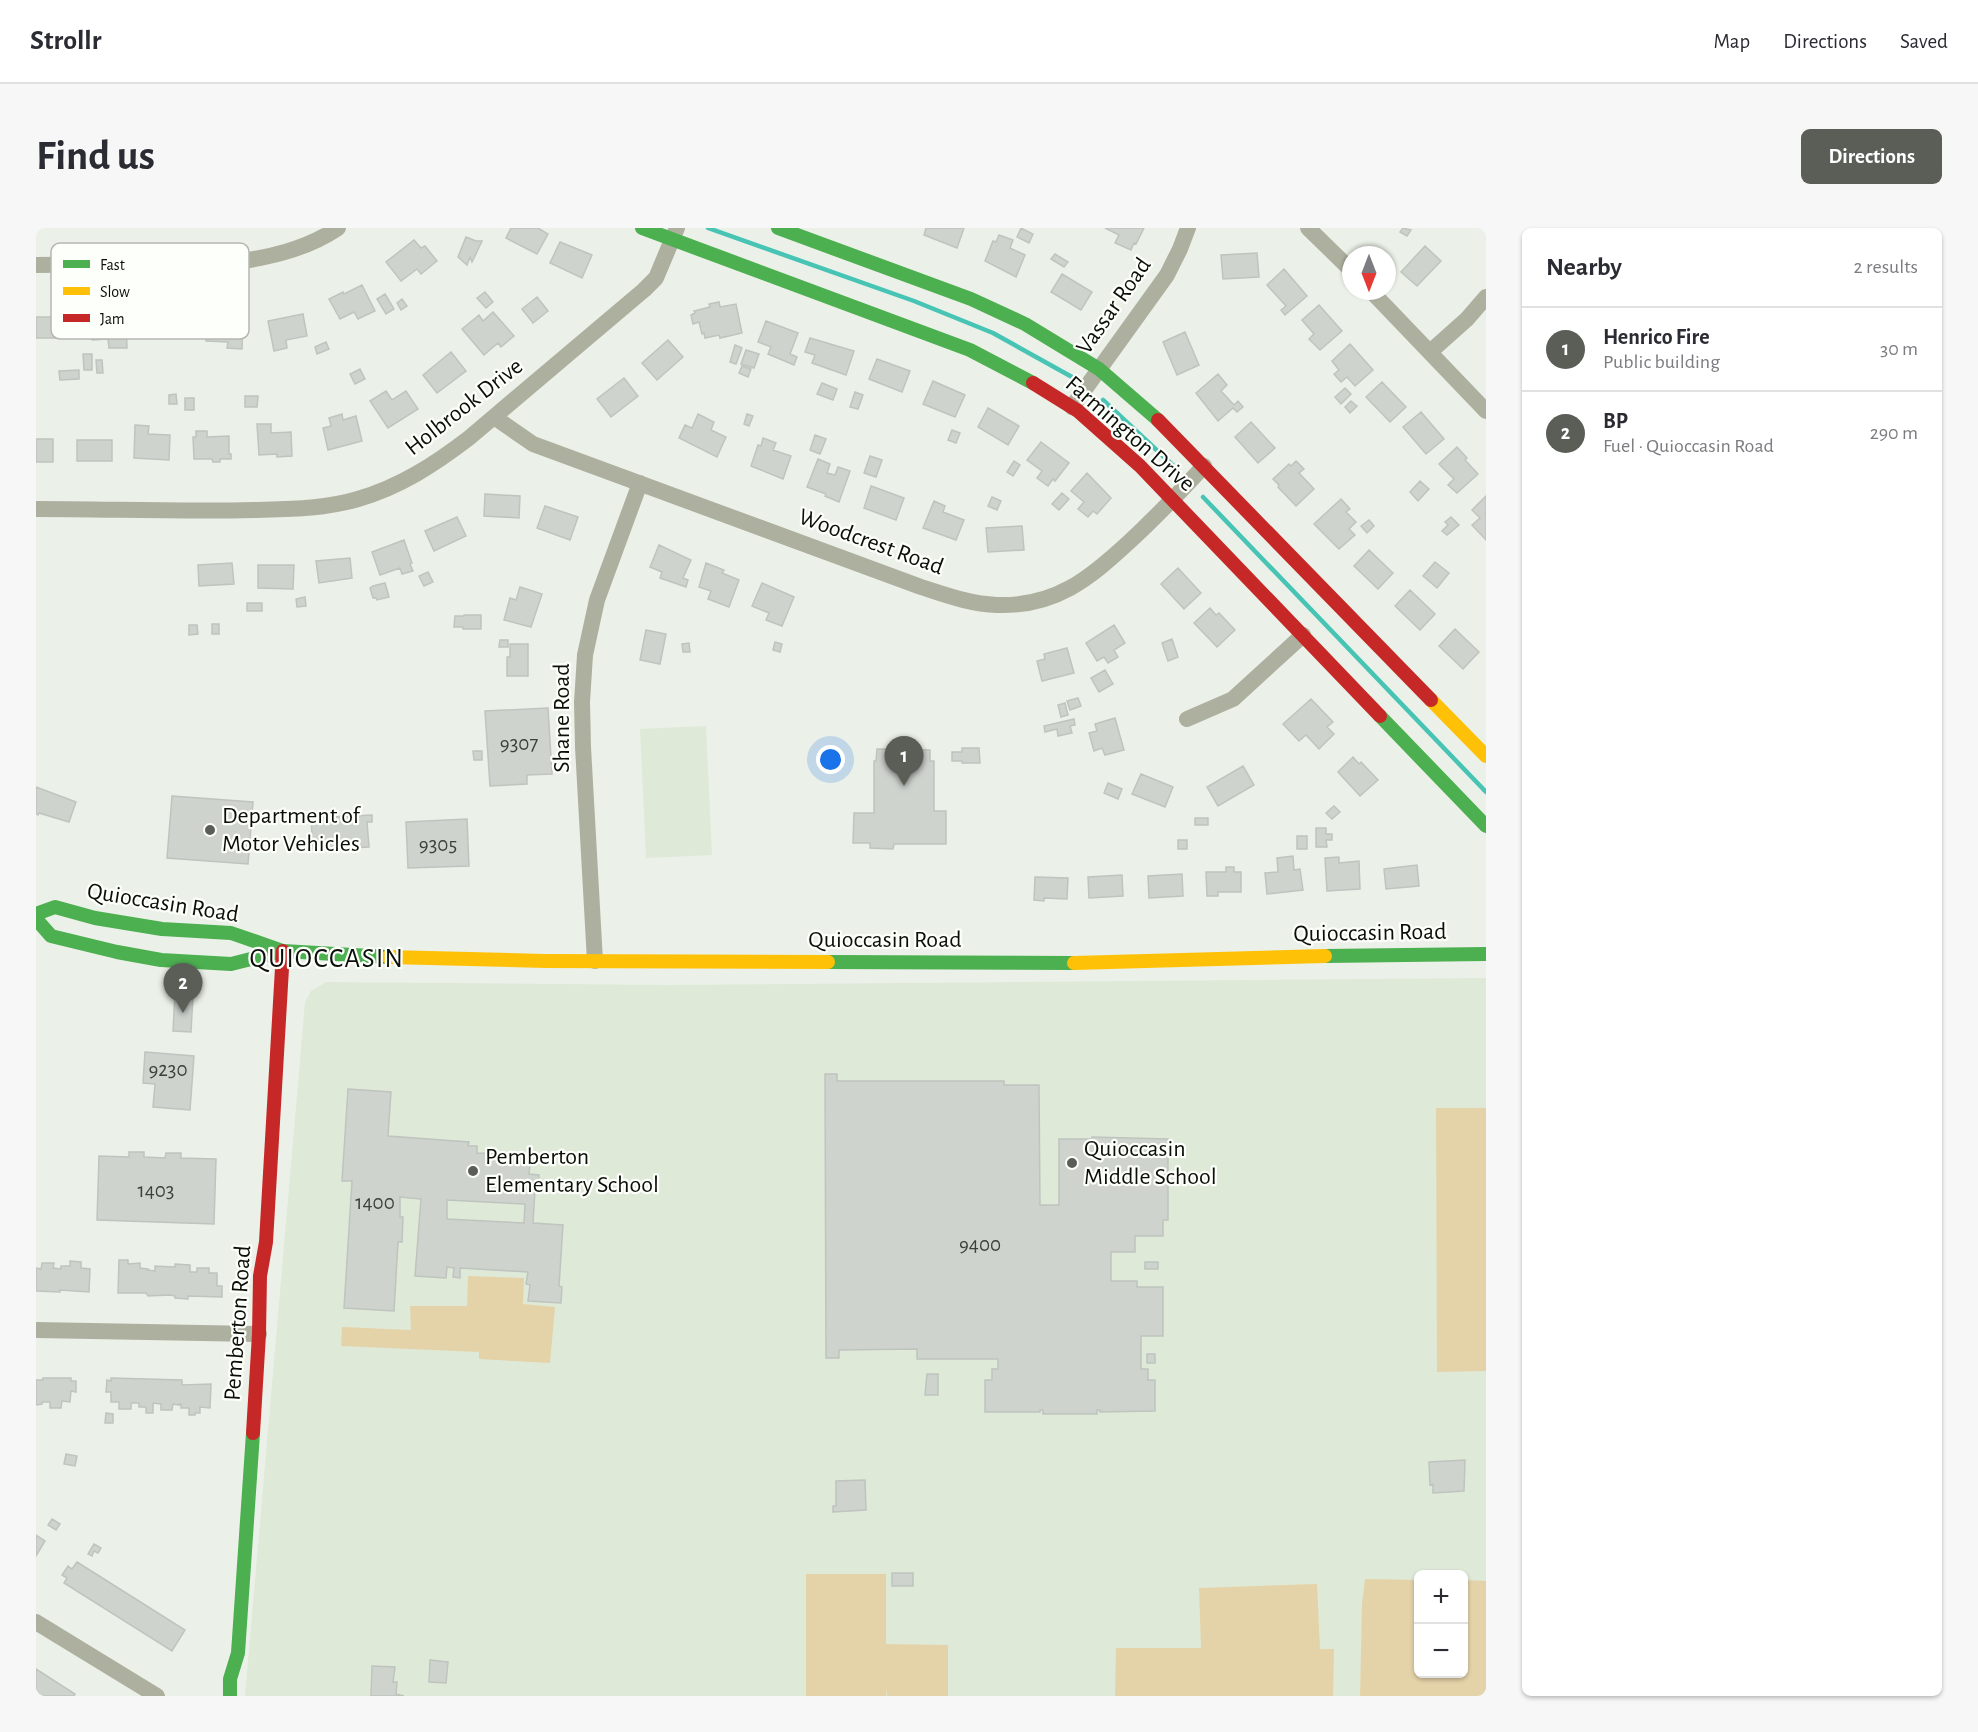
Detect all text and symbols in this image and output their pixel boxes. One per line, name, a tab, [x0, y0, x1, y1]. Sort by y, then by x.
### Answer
text: Strollr	[30, 27, 101, 55]
text: Map	[1714, 31, 1750, 52]
text: Directions	[1783, 31, 1867, 52]
text: Saved	[1900, 31, 1948, 52]
button: Directions	[1801, 129, 1942, 184]
text: Find us	[36, 135, 155, 177]
legend	[51, 243, 249, 339]
north arrow	[1342, 246, 1396, 300]
street label: Vassar Road	[1072, 253, 1156, 359]
text: Nearby	[1546, 254, 1622, 280]
text: Fast	[100, 257, 125, 273]
text: 2 results	[1854, 257, 1918, 277]
text: Slow	[100, 284, 130, 300]
text: Jam	[100, 311, 125, 327]
text: Henrico Fire	[1603, 326, 1710, 348]
text: 1	[1562, 339, 1569, 359]
text: 30 m	[1880, 339, 1918, 359]
text: Public building	[1603, 352, 1720, 372]
street label: Holbrook Drive	[401, 354, 527, 460]
street label: Farmington Drive	[1061, 372, 1199, 496]
text: BP	[1603, 410, 1628, 432]
text: 2	[1561, 423, 1570, 443]
text: 290 m	[1870, 423, 1918, 443]
text: Fuel · Quioccasin Road	[1603, 436, 1774, 456]
street label: Woodcrest Road	[795, 505, 947, 579]
street label: Shane Road	[550, 663, 574, 773]
house number: 9307	[500, 733, 538, 754]
pin: 1	[884, 736, 924, 786]
your location	[816, 745, 845, 774]
place label: Department of Motor Vehicles	[222, 804, 362, 856]
marker: Department of Motor Vehicles	[203, 823, 217, 837]
house number: 9305	[419, 834, 457, 855]
street label: Quioccasin Road	[85, 879, 241, 927]
street label: Quioccasin Road	[1293, 920, 1447, 946]
street label: Quioccasin Road	[808, 928, 962, 952]
district label: QUIOCCASIN	[249, 945, 405, 973]
pin: 2	[164, 964, 202, 1013]
house number: 9230	[148, 1059, 188, 1080]
place label: Quioccasin Middle School	[1084, 1137, 1217, 1189]
place label: Pemberton Elementary School	[485, 1145, 659, 1197]
marker: Quioccasin Middle School	[1065, 1156, 1079, 1170]
marker: Pemberton Elementary School	[466, 1164, 480, 1178]
house number: 1403	[137, 1180, 175, 1201]
house number: 1400	[355, 1192, 395, 1213]
house number: 9400	[959, 1234, 1001, 1255]
street label: Pemberton Road	[221, 1244, 255, 1402]
map controls	[1414, 1570, 1468, 1678]
button: +	[1414, 1570, 1468, 1624]
button: −	[1414, 1624, 1468, 1678]

